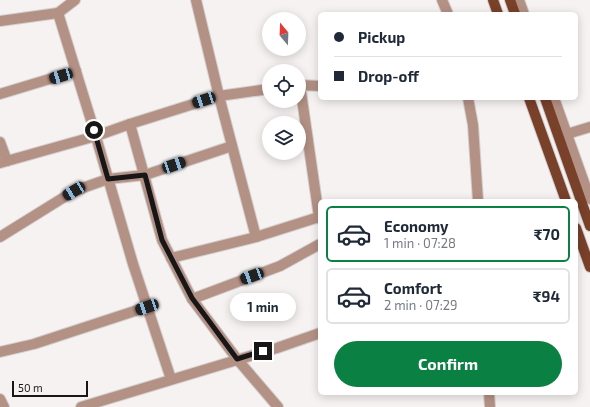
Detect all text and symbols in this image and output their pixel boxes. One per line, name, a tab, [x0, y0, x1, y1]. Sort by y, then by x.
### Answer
north arrow	[262, 12, 306, 56]
map controls	[262, 12, 306, 160]
text: Pickup	[358, 28, 405, 46]
button: locate	[262, 64, 306, 108]
car	[48, 67, 74, 85]
text: Drop-off	[358, 67, 419, 85]
car	[191, 91, 217, 109]
button: layers	[262, 116, 306, 160]
route start	[85, 121, 103, 139]
car	[161, 155, 187, 175]
car	[61, 180, 87, 202]
icon: car	[336, 216, 372, 252]
text: Economy	[384, 217, 449, 235]
text: ₹70	[534, 225, 560, 243]
text: 1 min · 07:28	[384, 235, 456, 251]
car	[239, 266, 265, 286]
icon: car	[336, 278, 372, 314]
text: Comfort	[384, 279, 442, 297]
text: ₹94	[533, 287, 560, 305]
callout: 1 min	[230, 293, 296, 321]
car	[134, 297, 160, 317]
text: 2 min · 07:29	[384, 297, 458, 313]
text: 1 min	[247, 299, 279, 315]
button: Confirm	[334, 341, 562, 387]
route end	[254, 342, 272, 360]
scale bar	[12, 379, 88, 398]
text: 50 m	[18, 381, 43, 394]

